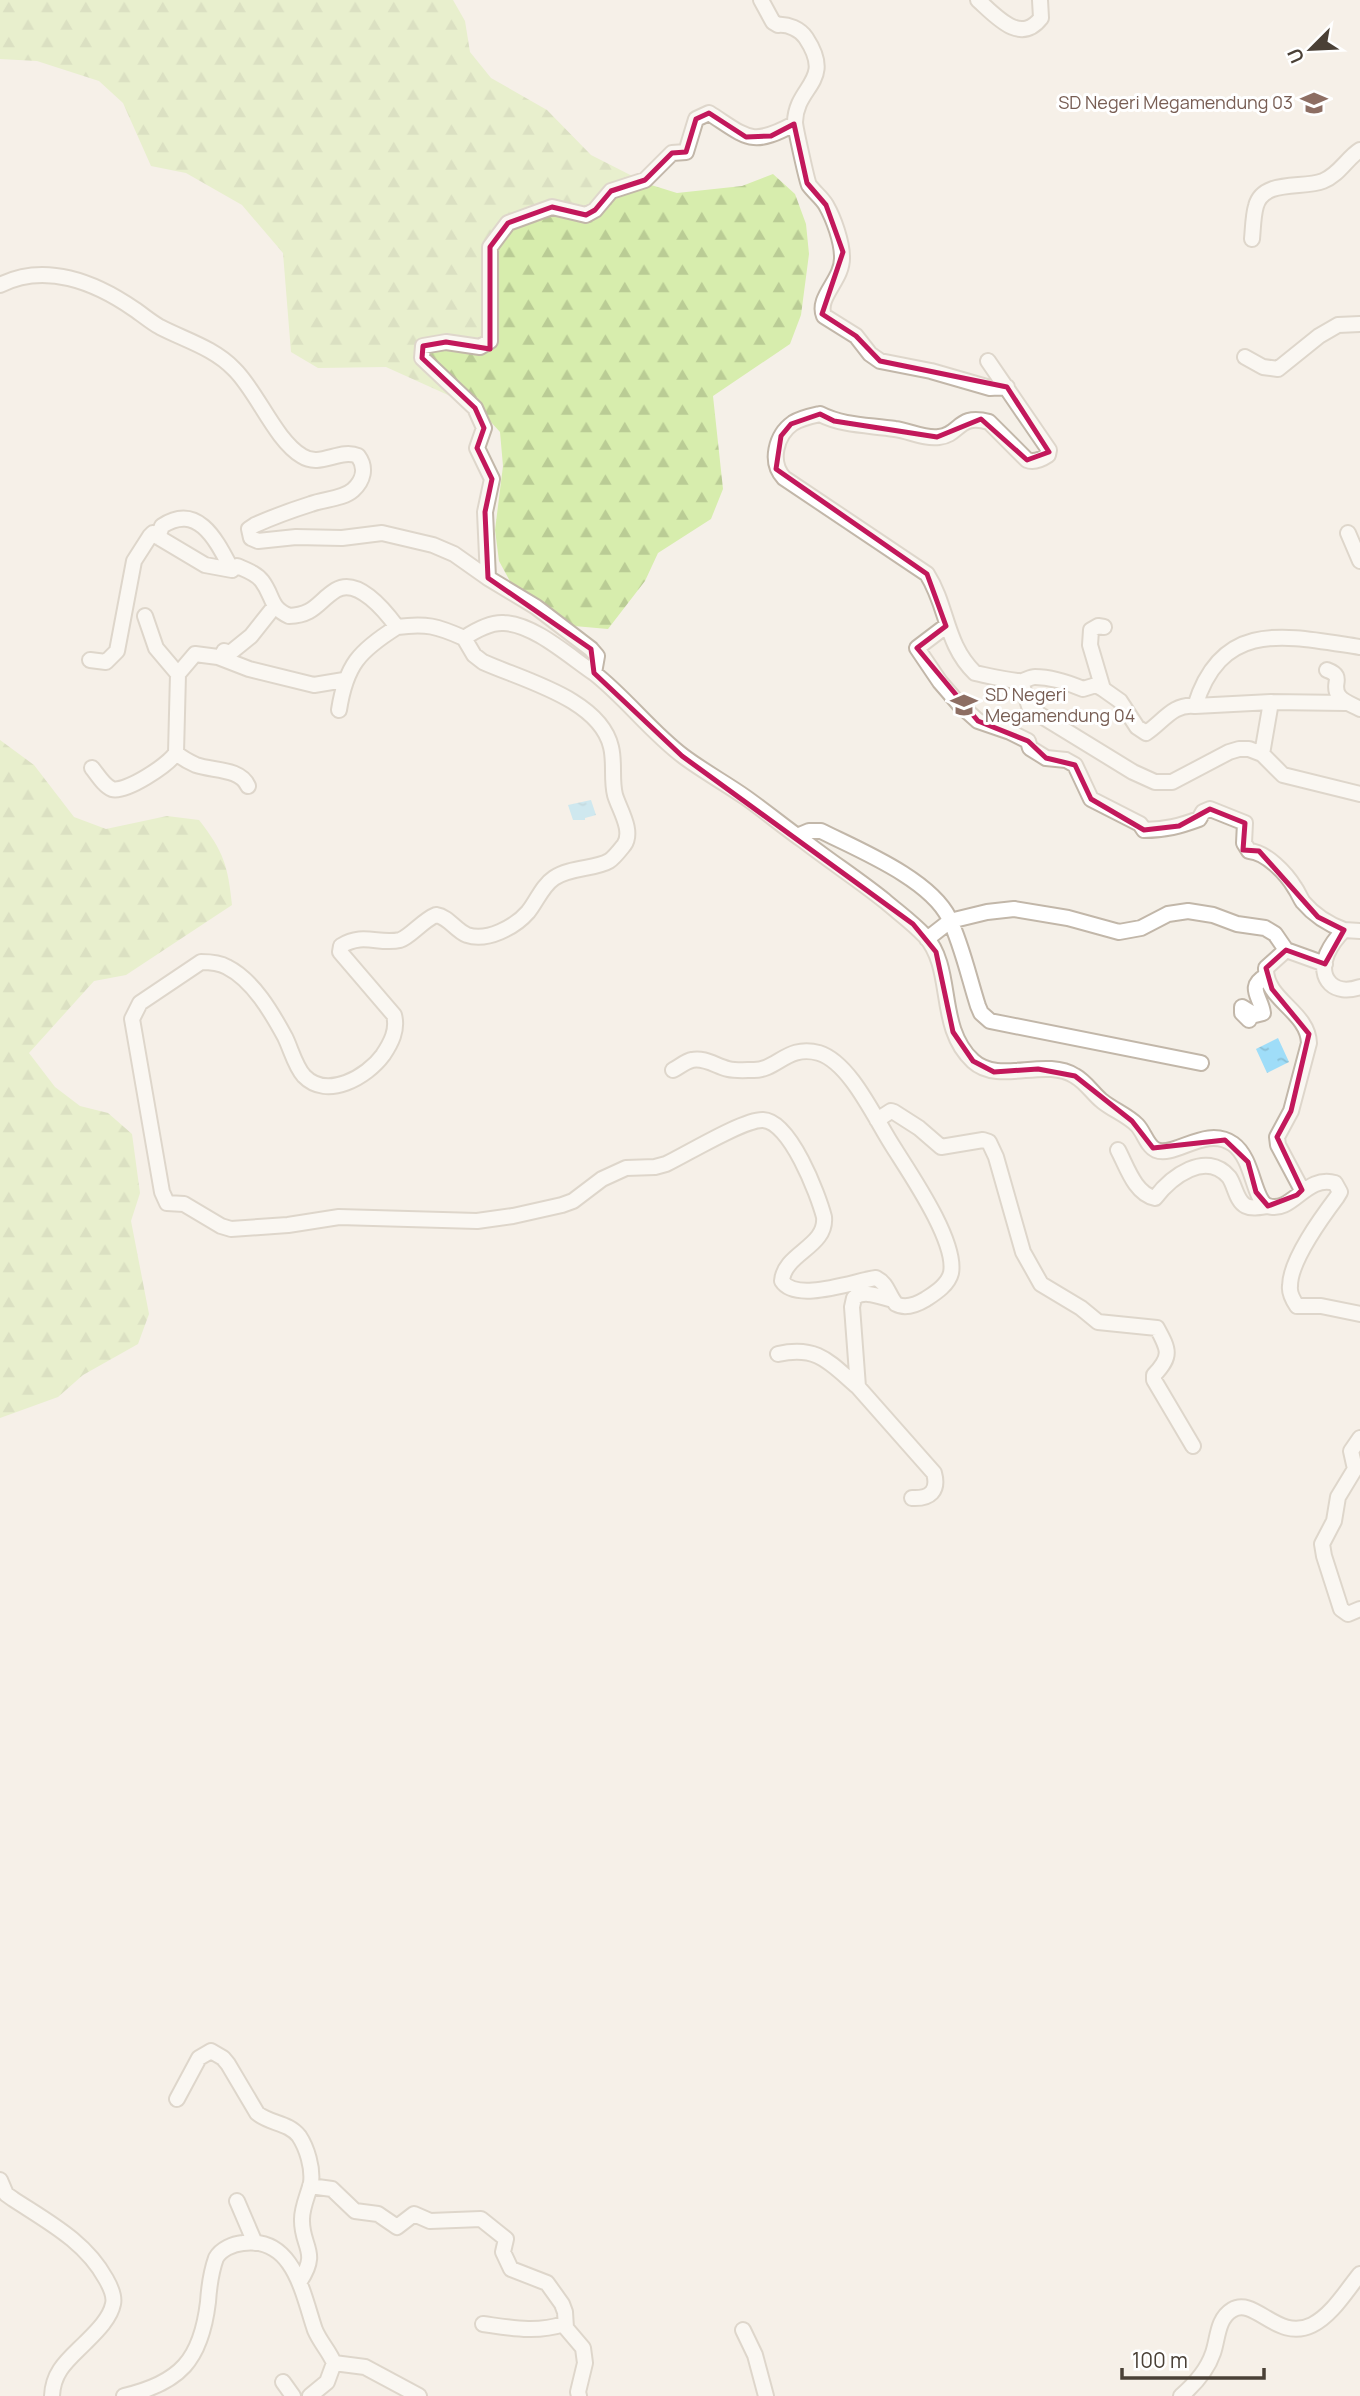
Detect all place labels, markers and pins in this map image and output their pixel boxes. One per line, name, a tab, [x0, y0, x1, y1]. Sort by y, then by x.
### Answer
school or university icon: SD Negeri Megamendung 03	[1299, 88, 1329, 118]
place label: SD Negeri Megamendung 03	[1058, 90, 1293, 114]
place label: SD Negeri Megamendung 04	[985, 682, 1135, 727]
school or university icon: SD Negeri Megamendung 04	[949, 690, 979, 720]

